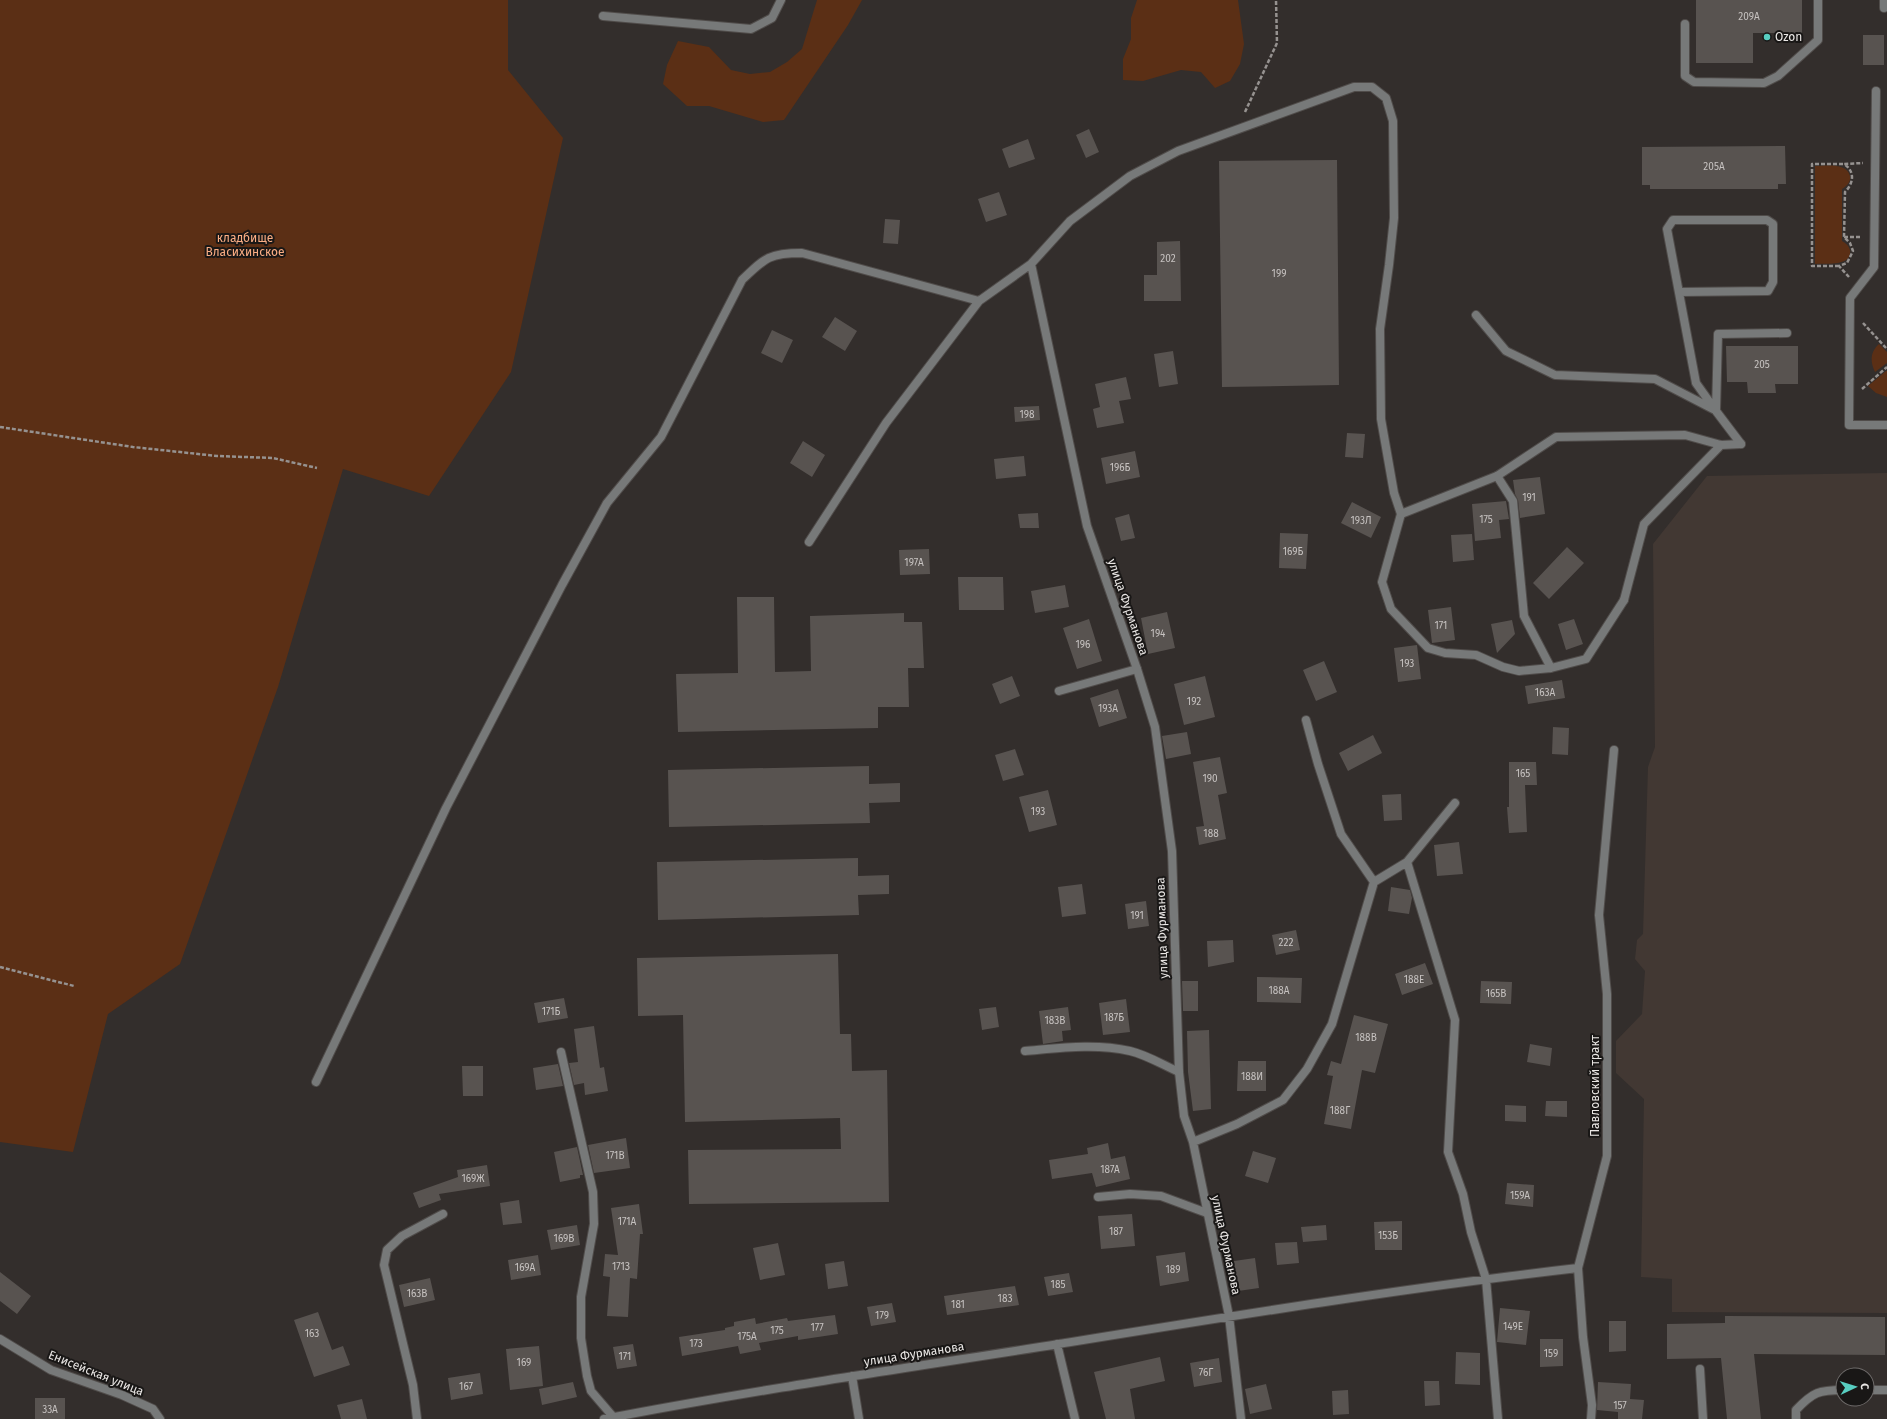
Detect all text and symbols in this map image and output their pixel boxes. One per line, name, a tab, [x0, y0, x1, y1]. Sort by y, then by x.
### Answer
house number: 209А	[1738, 11, 1760, 23]
place label: Ozon	[1775, 30, 1802, 44]
marker: Ozon	[1762, 32, 1772, 42]
house number: 205А	[1703, 161, 1725, 173]
park label: кладбище Власихинское	[205, 231, 285, 259]
house number: 202	[1160, 253, 1176, 265]
house number: 199	[1272, 268, 1286, 280]
house number: 205	[1754, 359, 1770, 371]
house number: 198	[1019, 409, 1035, 421]
house number: 196Б	[1110, 462, 1131, 474]
house number: 191	[1522, 492, 1536, 504]
house number: 175	[1479, 514, 1493, 526]
house number: 193Л	[1351, 515, 1371, 527]
house number: 169Б	[1283, 546, 1303, 558]
house number: 197А	[904, 557, 924, 569]
street label: улица Фурманова	[1105, 557, 1151, 657]
house number: 171	[1435, 620, 1447, 632]
house number: 194	[1151, 628, 1166, 640]
house number: 196	[1076, 639, 1090, 651]
house number: 193	[1400, 658, 1414, 670]
house number: 163А	[1535, 687, 1555, 699]
house number: 192	[1187, 696, 1201, 708]
house number: 193А	[1098, 703, 1118, 715]
house number: 165	[1516, 768, 1530, 780]
house number: 190	[1202, 773, 1218, 785]
house number: 193	[1031, 806, 1045, 818]
house number: 188	[1203, 828, 1219, 840]
street label: улица Фурманова	[1153, 877, 1171, 979]
house number: 191	[1130, 910, 1144, 922]
house number: 222	[1279, 937, 1293, 949]
house number: 188Е	[1404, 974, 1424, 986]
house number: 188А	[1268, 985, 1290, 997]
house number: 165В	[1486, 988, 1506, 1000]
house number: 171Б	[542, 1006, 561, 1018]
house number: 187Б	[1104, 1012, 1124, 1024]
house number: 183В	[1045, 1015, 1065, 1027]
house number: 188В	[1355, 1032, 1377, 1044]
street label: Павловский тракт	[1588, 1034, 1602, 1137]
house number: 188И	[1241, 1071, 1263, 1083]
house number: 188Г	[1330, 1105, 1350, 1117]
house number: 171В	[605, 1150, 625, 1162]
house number: 187А	[1100, 1164, 1120, 1176]
house number: 169Ж	[462, 1173, 485, 1185]
house number: 159А	[1510, 1190, 1530, 1202]
street label: улица Фурманова	[1209, 1194, 1243, 1296]
house number: 171А	[618, 1216, 637, 1228]
house number: 187	[1109, 1226, 1124, 1238]
house number: 153Б	[1378, 1230, 1398, 1242]
house number: 169В	[554, 1233, 574, 1245]
house number: 171З	[612, 1261, 630, 1273]
house number: 169А	[515, 1262, 535, 1274]
house number: 189	[1166, 1264, 1180, 1276]
house number: 185	[1051, 1279, 1065, 1291]
house number: 163В	[407, 1288, 427, 1300]
house number: 183	[998, 1293, 1012, 1305]
house number: 181	[951, 1299, 965, 1311]
house number: 179	[875, 1310, 889, 1322]
house number: 149Е	[1503, 1321, 1523, 1333]
house number: 177	[810, 1322, 824, 1334]
house number: 175	[770, 1325, 784, 1337]
house number: 163	[305, 1328, 319, 1340]
house number: 175А	[737, 1331, 757, 1343]
house number: 173	[689, 1338, 703, 1350]
street label: улица Фурманова	[863, 1339, 965, 1369]
street label: Енисейская улица	[46, 1348, 146, 1398]
house number: 159	[1544, 1348, 1558, 1360]
house number: 171	[619, 1351, 631, 1363]
house number: 169	[517, 1357, 531, 1369]
house number: 76Г	[1199, 1367, 1213, 1379]
north arrow	[1835, 1367, 1875, 1407]
house number: 167	[459, 1381, 473, 1393]
text: С	[1858, 1383, 1871, 1391]
house number: 157	[1613, 1400, 1627, 1412]
house number: 33А	[42, 1404, 58, 1416]

